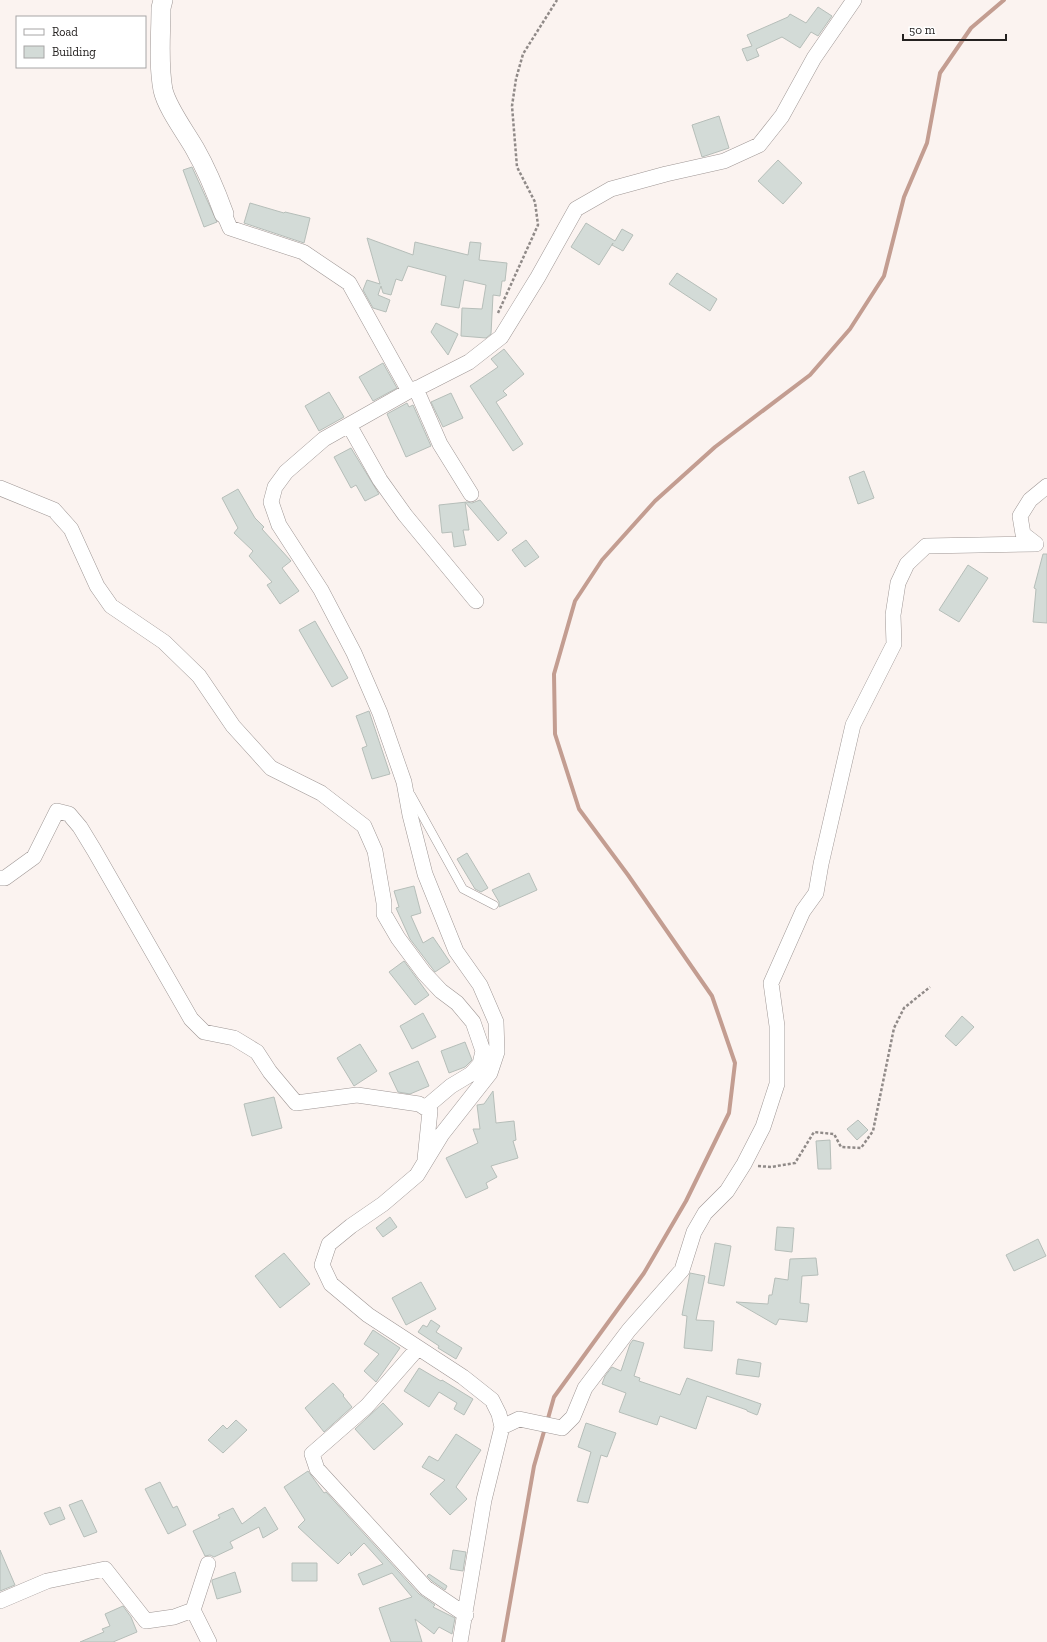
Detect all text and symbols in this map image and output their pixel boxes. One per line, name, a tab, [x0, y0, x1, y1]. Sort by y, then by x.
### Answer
legend	[16, 16, 146, 68]
scale bar	[903, 16, 1006, 42]
text: 50 m	[909, 23, 936, 37]
text: Road	[52, 25, 78, 39]
text: Building	[52, 45, 96, 59]

